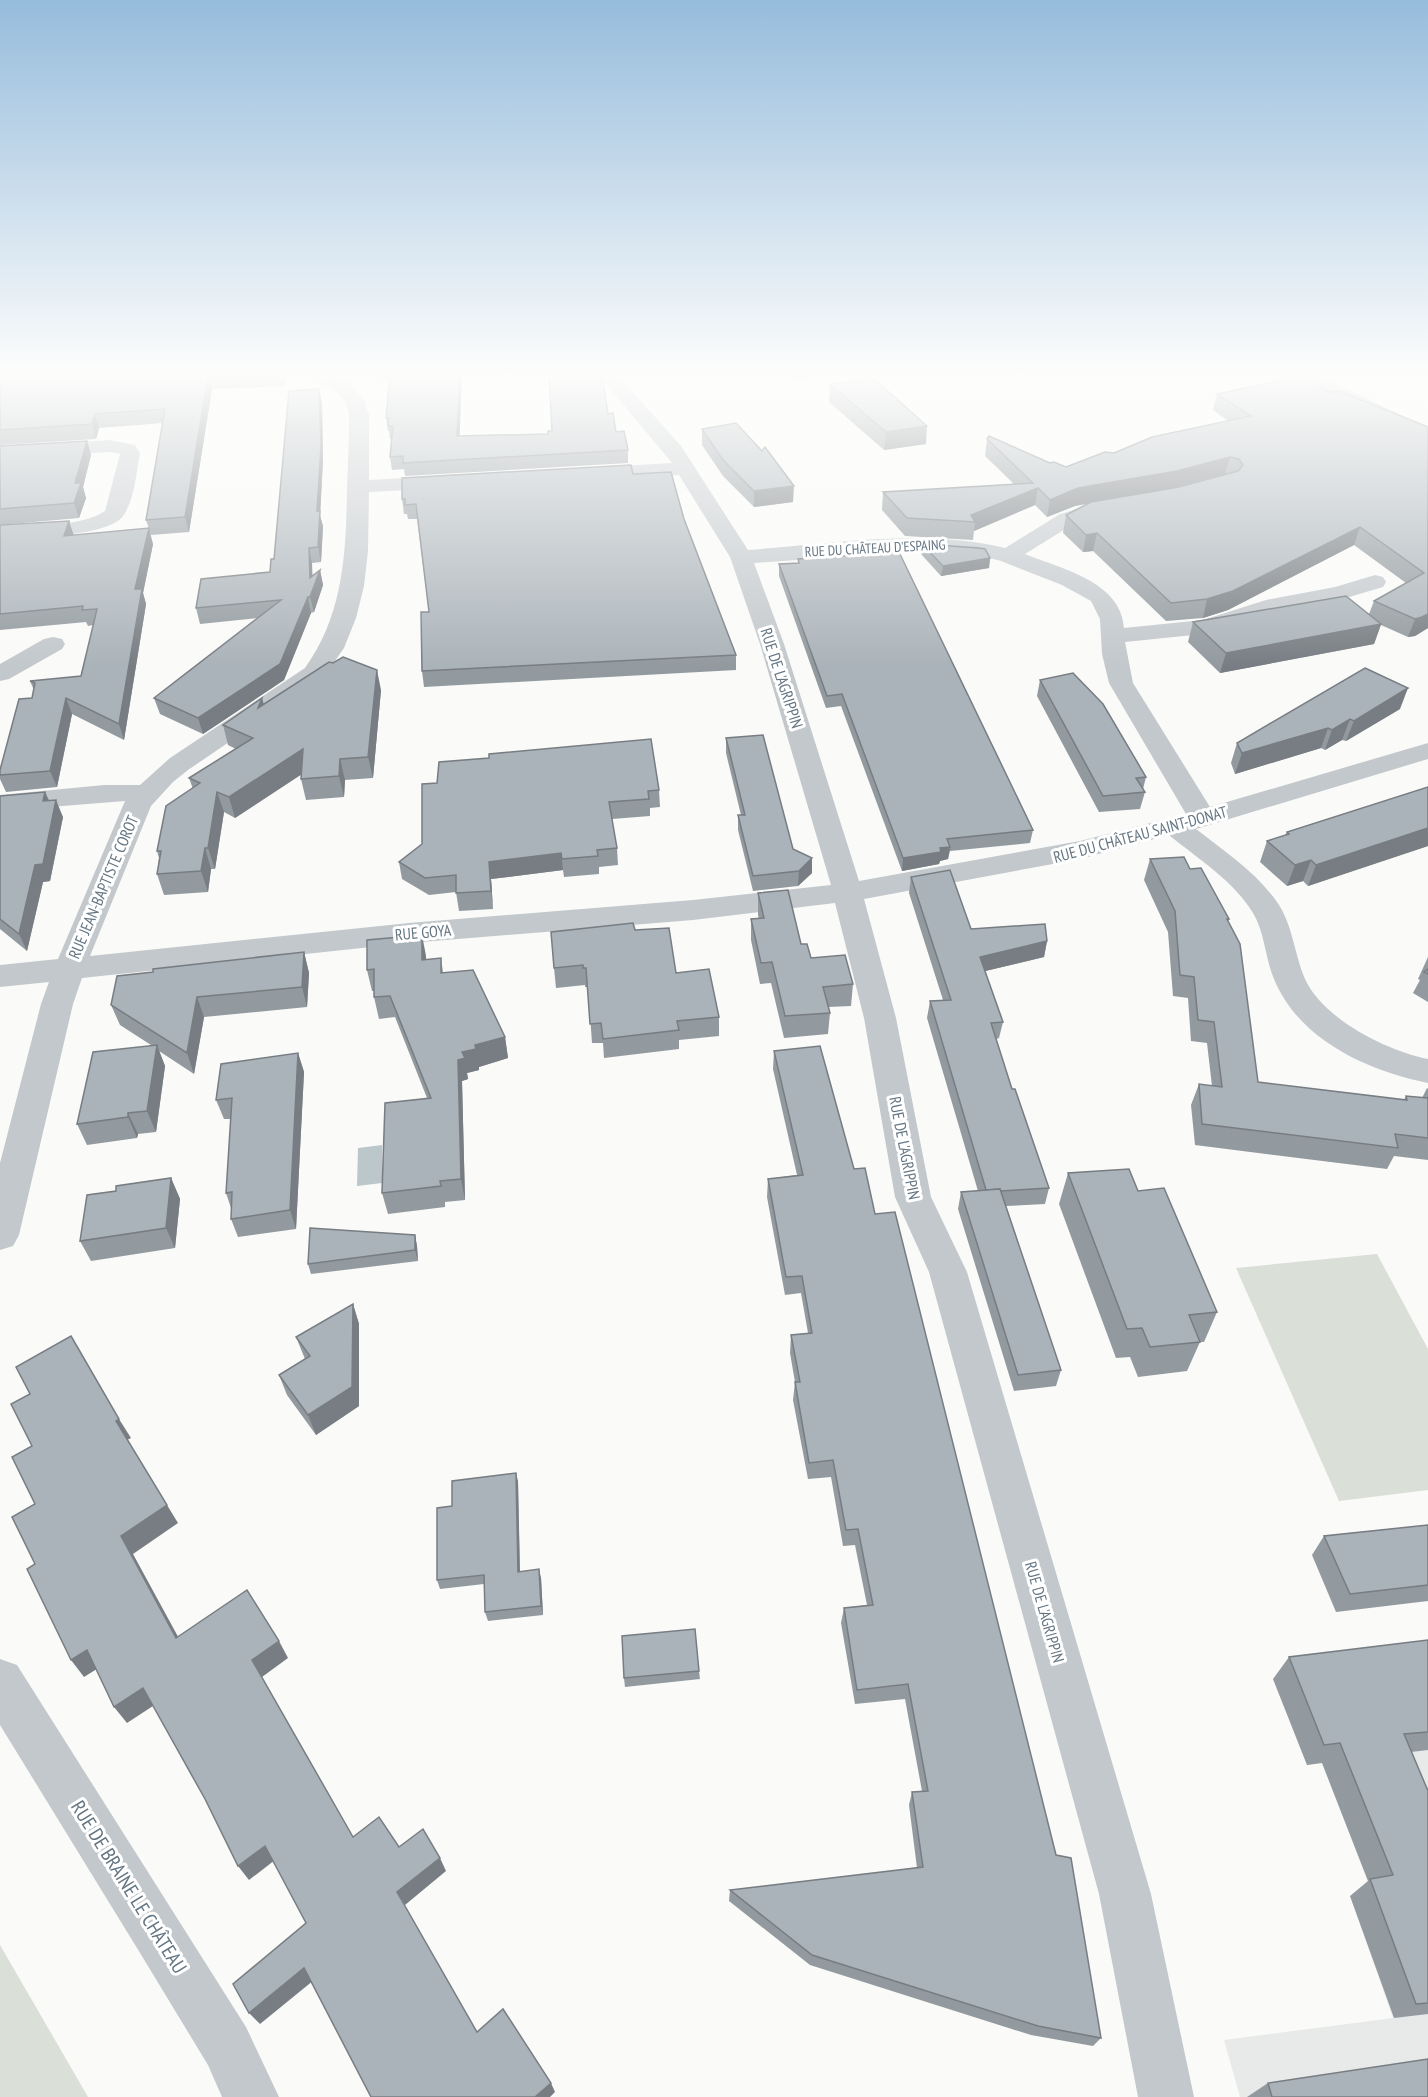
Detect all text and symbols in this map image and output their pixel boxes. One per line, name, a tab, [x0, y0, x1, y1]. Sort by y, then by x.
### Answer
street label: RUE DU CHÂTEAU D'ESPAING	[804, 535, 946, 561]
street label: RUE DE L'AGRIPPIN	[756, 625, 808, 731]
street label: RUE DU CHÂTEAU SAINT-DONAT	[1051, 801, 1229, 867]
street label: RUE JEAN-BAPTISTE COROT	[64, 812, 142, 962]
street label: RUE GOYA	[394, 920, 452, 944]
street label: RUE DE L'AGRIPPIN	[885, 1095, 925, 1201]
street label: RUE DE L'AGRIPPIN	[1021, 1559, 1069, 1665]
street label: RUE DE BRAINE LE CHÂTEAU	[65, 1796, 193, 1978]

